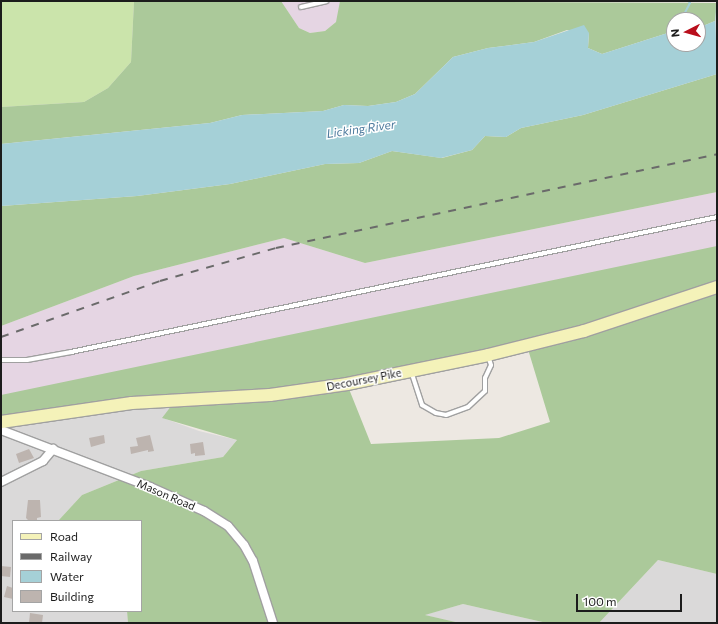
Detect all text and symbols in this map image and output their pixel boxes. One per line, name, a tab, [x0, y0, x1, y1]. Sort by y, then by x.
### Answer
north arrow	[666, 12, 706, 52]
text: N	[668, 28, 681, 38]
water label: Licking River	[326, 117, 396, 141]
street label: Decoursey Pike	[325, 366, 403, 394]
street label: Mason Road	[135, 477, 197, 513]
legend	[12, 520, 142, 612]
text: Road	[50, 529, 78, 543]
text: Railway	[50, 549, 92, 563]
text: Water	[50, 569, 84, 583]
scale bar	[578, 586, 684, 612]
text: Building	[50, 589, 94, 603]
text: 100 m	[583, 594, 617, 608]

